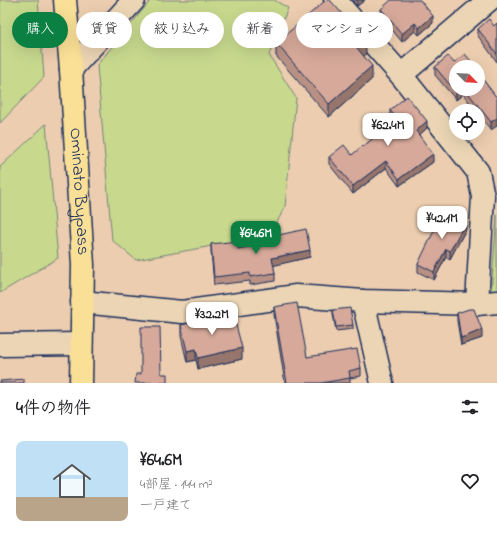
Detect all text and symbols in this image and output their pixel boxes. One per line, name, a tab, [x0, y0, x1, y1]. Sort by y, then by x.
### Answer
chip: 購入	[12, 12, 68, 48]
chip: 賃貸	[76, 12, 132, 48]
chip: 絞り込み	[140, 12, 224, 48]
chip: 新着	[232, 12, 288, 48]
chip: マンション	[296, 12, 393, 48]
north arrow	[449, 60, 485, 96]
map controls	[449, 60, 485, 140]
button: locate	[449, 104, 485, 140]
pin: ¥62.4M	[355, 113, 421, 147]
text: ¥62.4M	[371, 116, 405, 135]
street label: Ominato Bypass	[62, 127, 95, 256]
pin: ¥42.1M	[409, 206, 475, 240]
text: ¥42.1M	[426, 209, 458, 228]
pin: ¥64.6M	[223, 221, 289, 255]
text: ¥64.6M	[240, 224, 272, 243]
pin: ¥32.2M	[179, 302, 245, 336]
text: ¥32.2M	[195, 305, 229, 324]
text: 4件の物件	[16, 396, 91, 421]
icon: filters	[459, 396, 481, 418]
text: ¥64.6M	[140, 448, 182, 473]
icon: home	[48, 457, 96, 505]
icon: heart	[459, 470, 481, 492]
text: 4部屋 · 144 m²	[140, 475, 213, 494]
text: 一戸建て	[140, 496, 192, 515]

